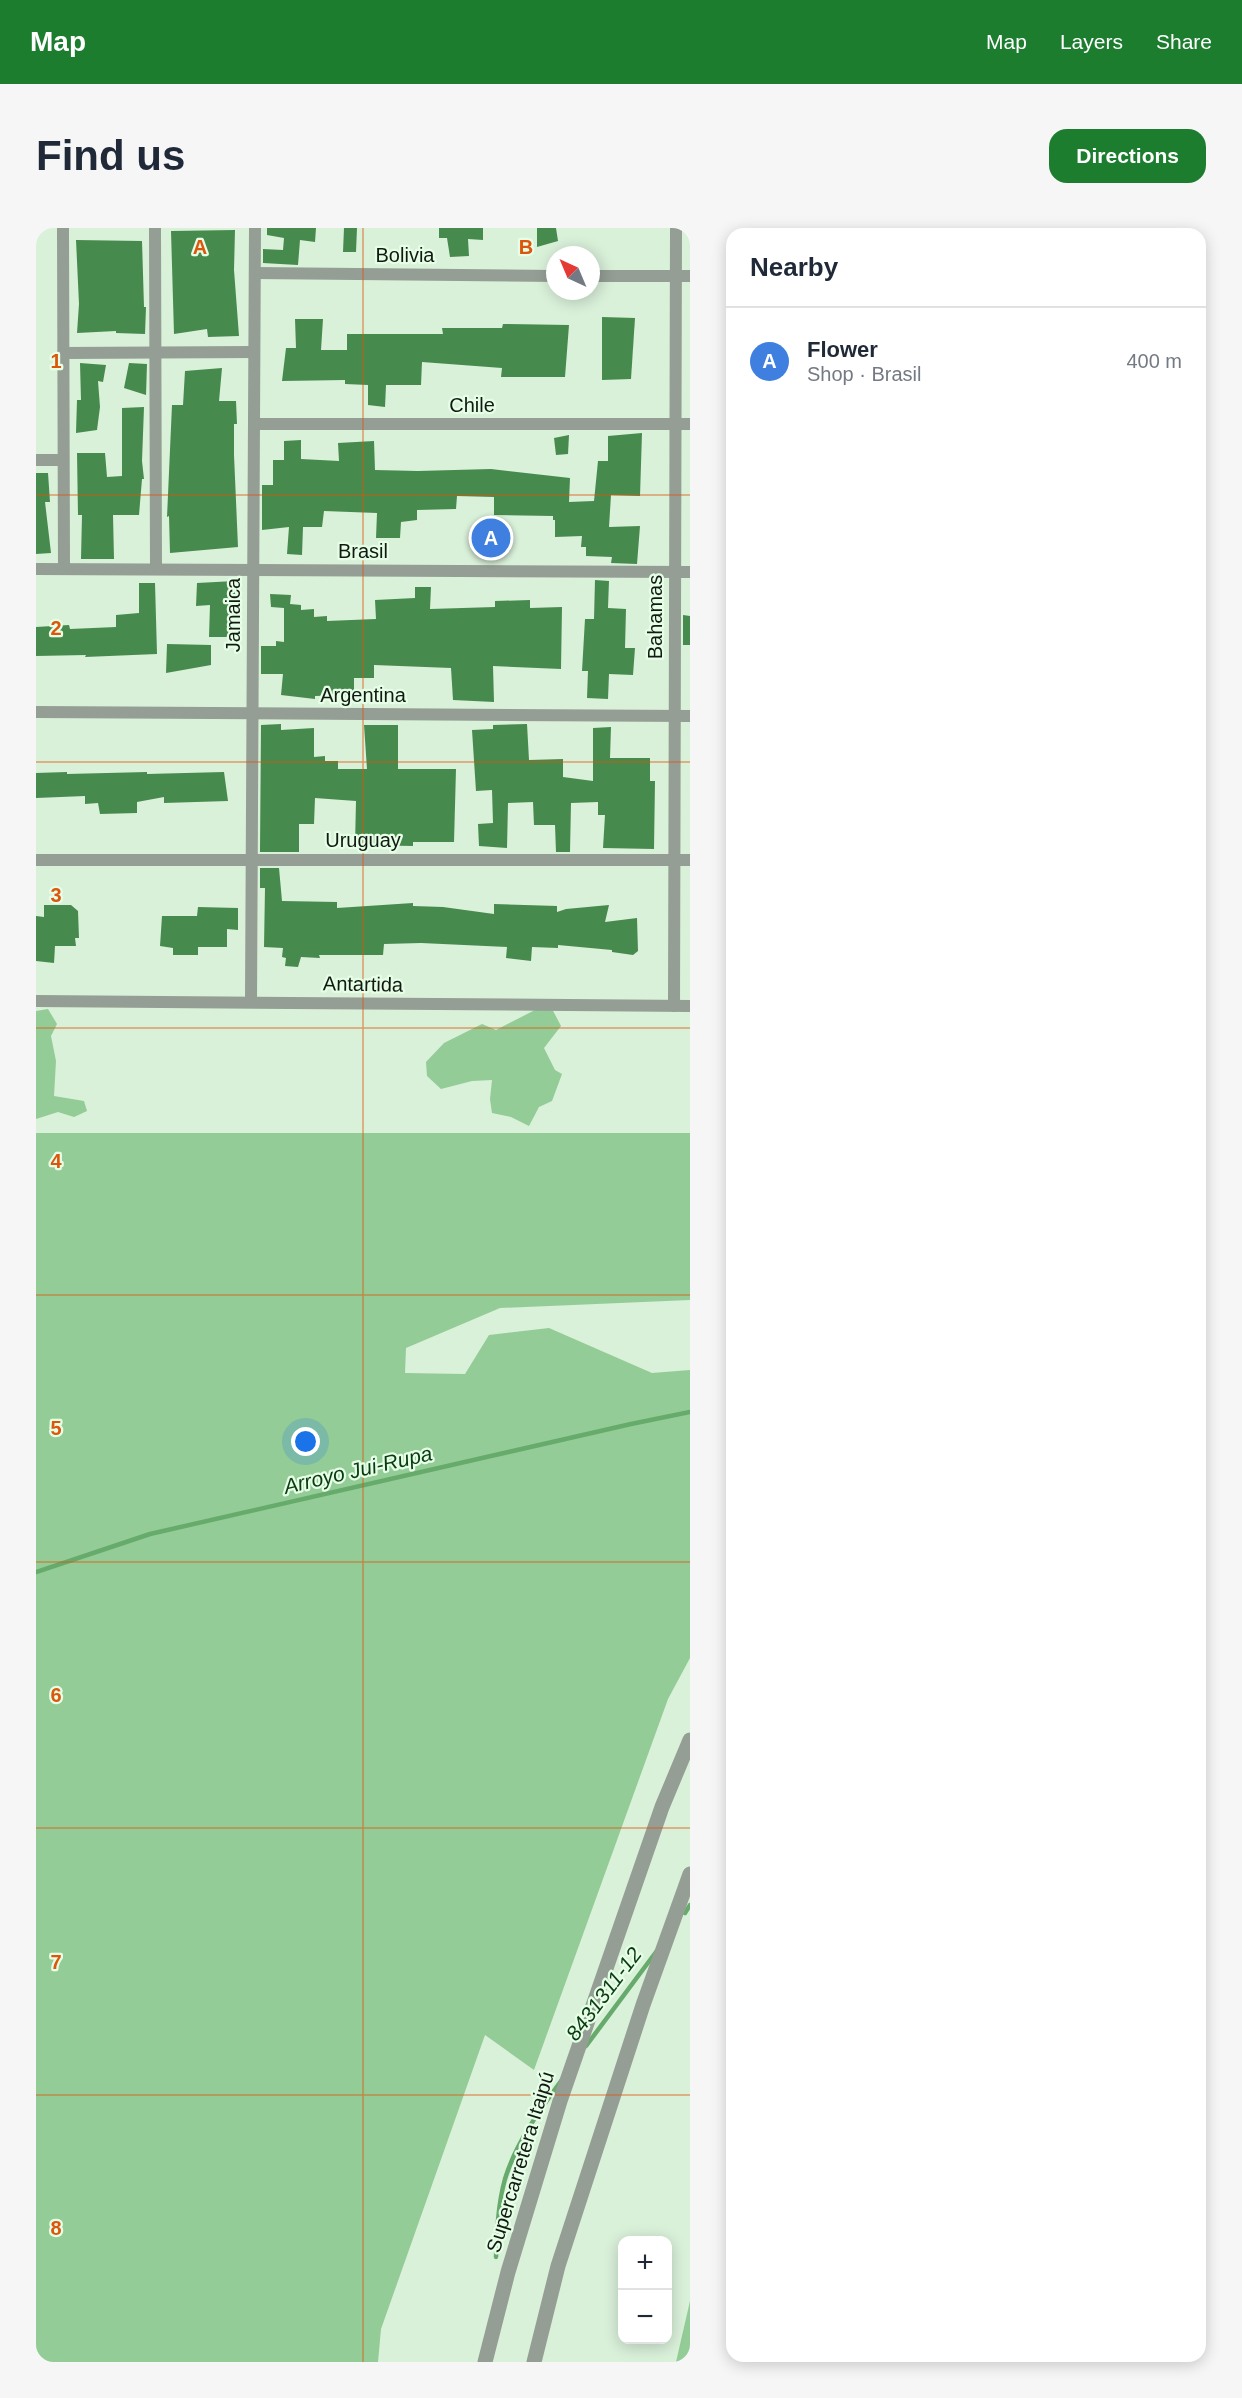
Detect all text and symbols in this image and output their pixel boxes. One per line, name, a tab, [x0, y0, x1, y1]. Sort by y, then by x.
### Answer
text: Map	[30, 26, 86, 57]
text: Map	[986, 30, 1027, 53]
text: Layers	[1060, 30, 1123, 53]
text: Share	[1156, 30, 1212, 53]
button: Directions	[1049, 129, 1206, 183]
text: Find us	[36, 132, 185, 179]
text: A	[193, 236, 207, 258]
text: B	[519, 236, 533, 258]
street label: Bolivia	[376, 244, 435, 266]
north arrow	[546, 246, 600, 300]
text: Nearby	[750, 252, 838, 282]
text: Flower	[807, 337, 878, 362]
text: 1	[50, 350, 62, 372]
text: A	[762, 350, 777, 372]
text: 400 m	[1126, 350, 1182, 372]
text: Shop · Brasil	[807, 363, 922, 385]
street label: Chile	[449, 394, 495, 416]
pin: A	[472, 516, 510, 560]
street label: Brasil	[338, 540, 388, 562]
street label: Bahamas	[644, 575, 666, 659]
street label: Jamaica	[222, 577, 244, 652]
text: 2	[50, 617, 62, 639]
street label: Argentina	[320, 684, 407, 706]
street label: Uruguay	[325, 829, 401, 851]
text: 3	[50, 884, 62, 906]
street label: Antartida	[323, 972, 404, 996]
text: 4	[50, 1150, 62, 1172]
text: 5	[50, 1417, 62, 1439]
your location	[291, 1427, 320, 1456]
water label: Arroyo Jui-Rupa	[279, 1441, 434, 1498]
text: 6	[50, 1684, 62, 1706]
water label: 8431311-12	[561, 1942, 646, 2045]
text: 7	[50, 1951, 62, 1973]
street label: Supercarretera Itaipú	[482, 2069, 558, 2255]
text: 8	[50, 2217, 62, 2239]
map controls	[618, 2236, 672, 2344]
button: +	[618, 2236, 672, 2290]
button: −	[618, 2290, 672, 2344]

